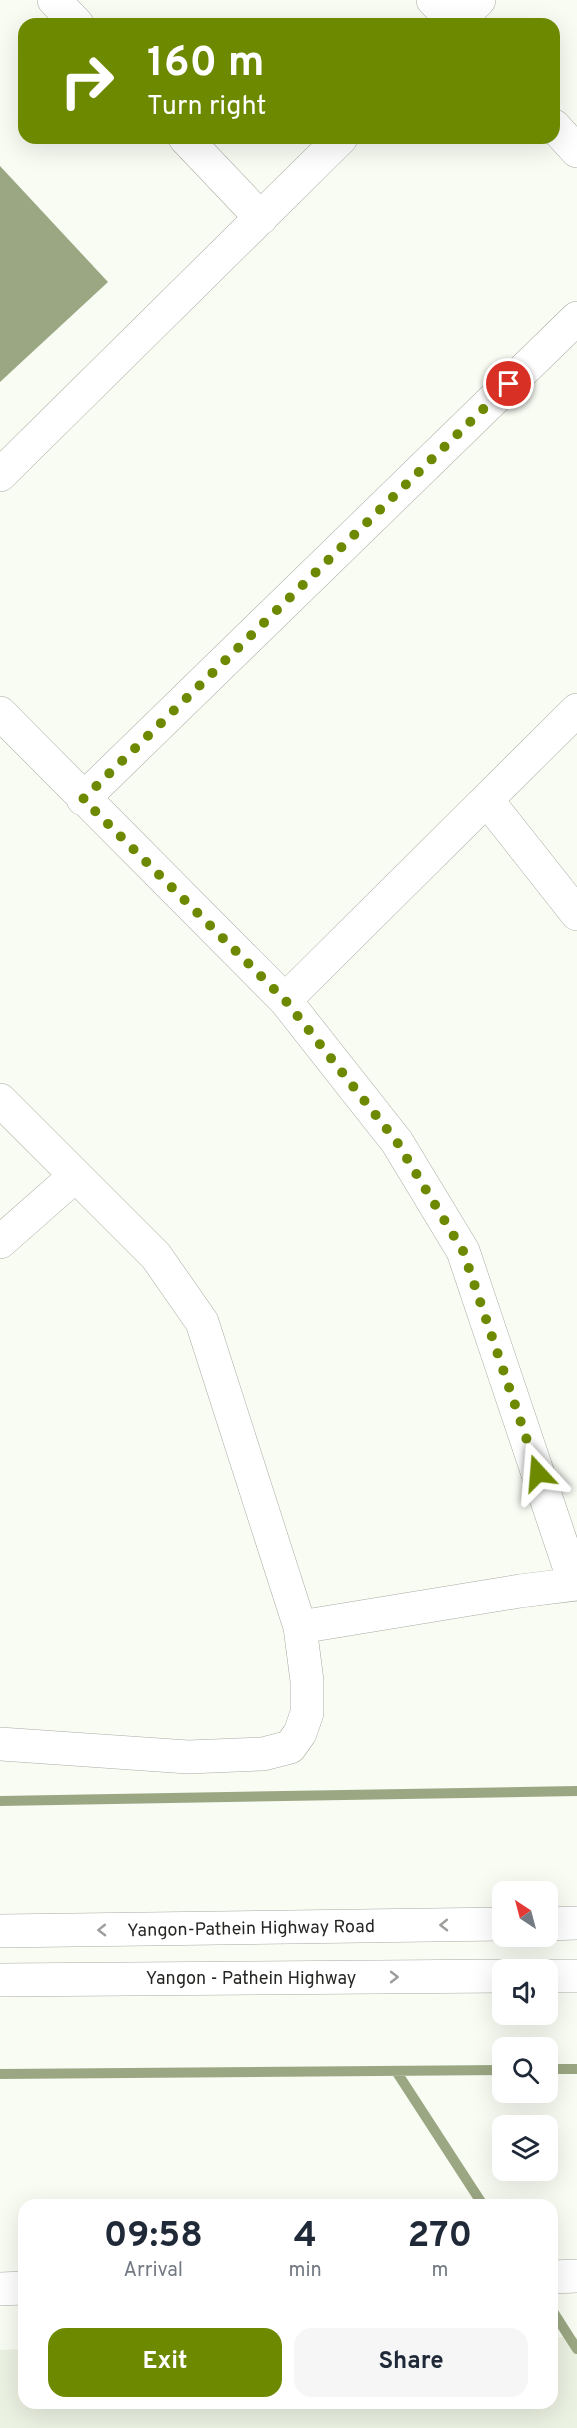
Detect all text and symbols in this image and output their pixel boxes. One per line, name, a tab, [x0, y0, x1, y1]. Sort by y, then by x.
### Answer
text: 160 m	[147, 38, 265, 91]
icon: right	[48, 42, 126, 120]
text: Turn right	[147, 90, 266, 124]
pin	[483, 358, 534, 409]
icon: arrive	[492, 367, 525, 400]
position arrow	[506, 1441, 570, 1505]
north arrow	[492, 1881, 558, 1947]
map controls	[492, 1881, 558, 2181]
street label: Yangon-Pathein Highway Road	[127, 1916, 375, 1943]
one-way arrow	[440, 1919, 449, 1931]
one-way arrow	[98, 1924, 107, 1936]
button: sound	[492, 1959, 558, 2025]
street label: Yangon - Pathein Highway	[146, 1968, 356, 1991]
one-way arrow	[390, 1971, 399, 1983]
button: search	[492, 2037, 558, 2103]
button: layers	[492, 2115, 558, 2181]
text: 09:58	[104, 2214, 203, 2260]
text: 4	[294, 2214, 317, 2260]
text: 270	[408, 2214, 472, 2260]
text: Arrival	[123, 2258, 183, 2284]
text: min	[289, 2258, 322, 2284]
text: m	[431, 2258, 448, 2284]
button: Exit	[48, 2328, 282, 2397]
button: Share	[294, 2328, 528, 2397]

